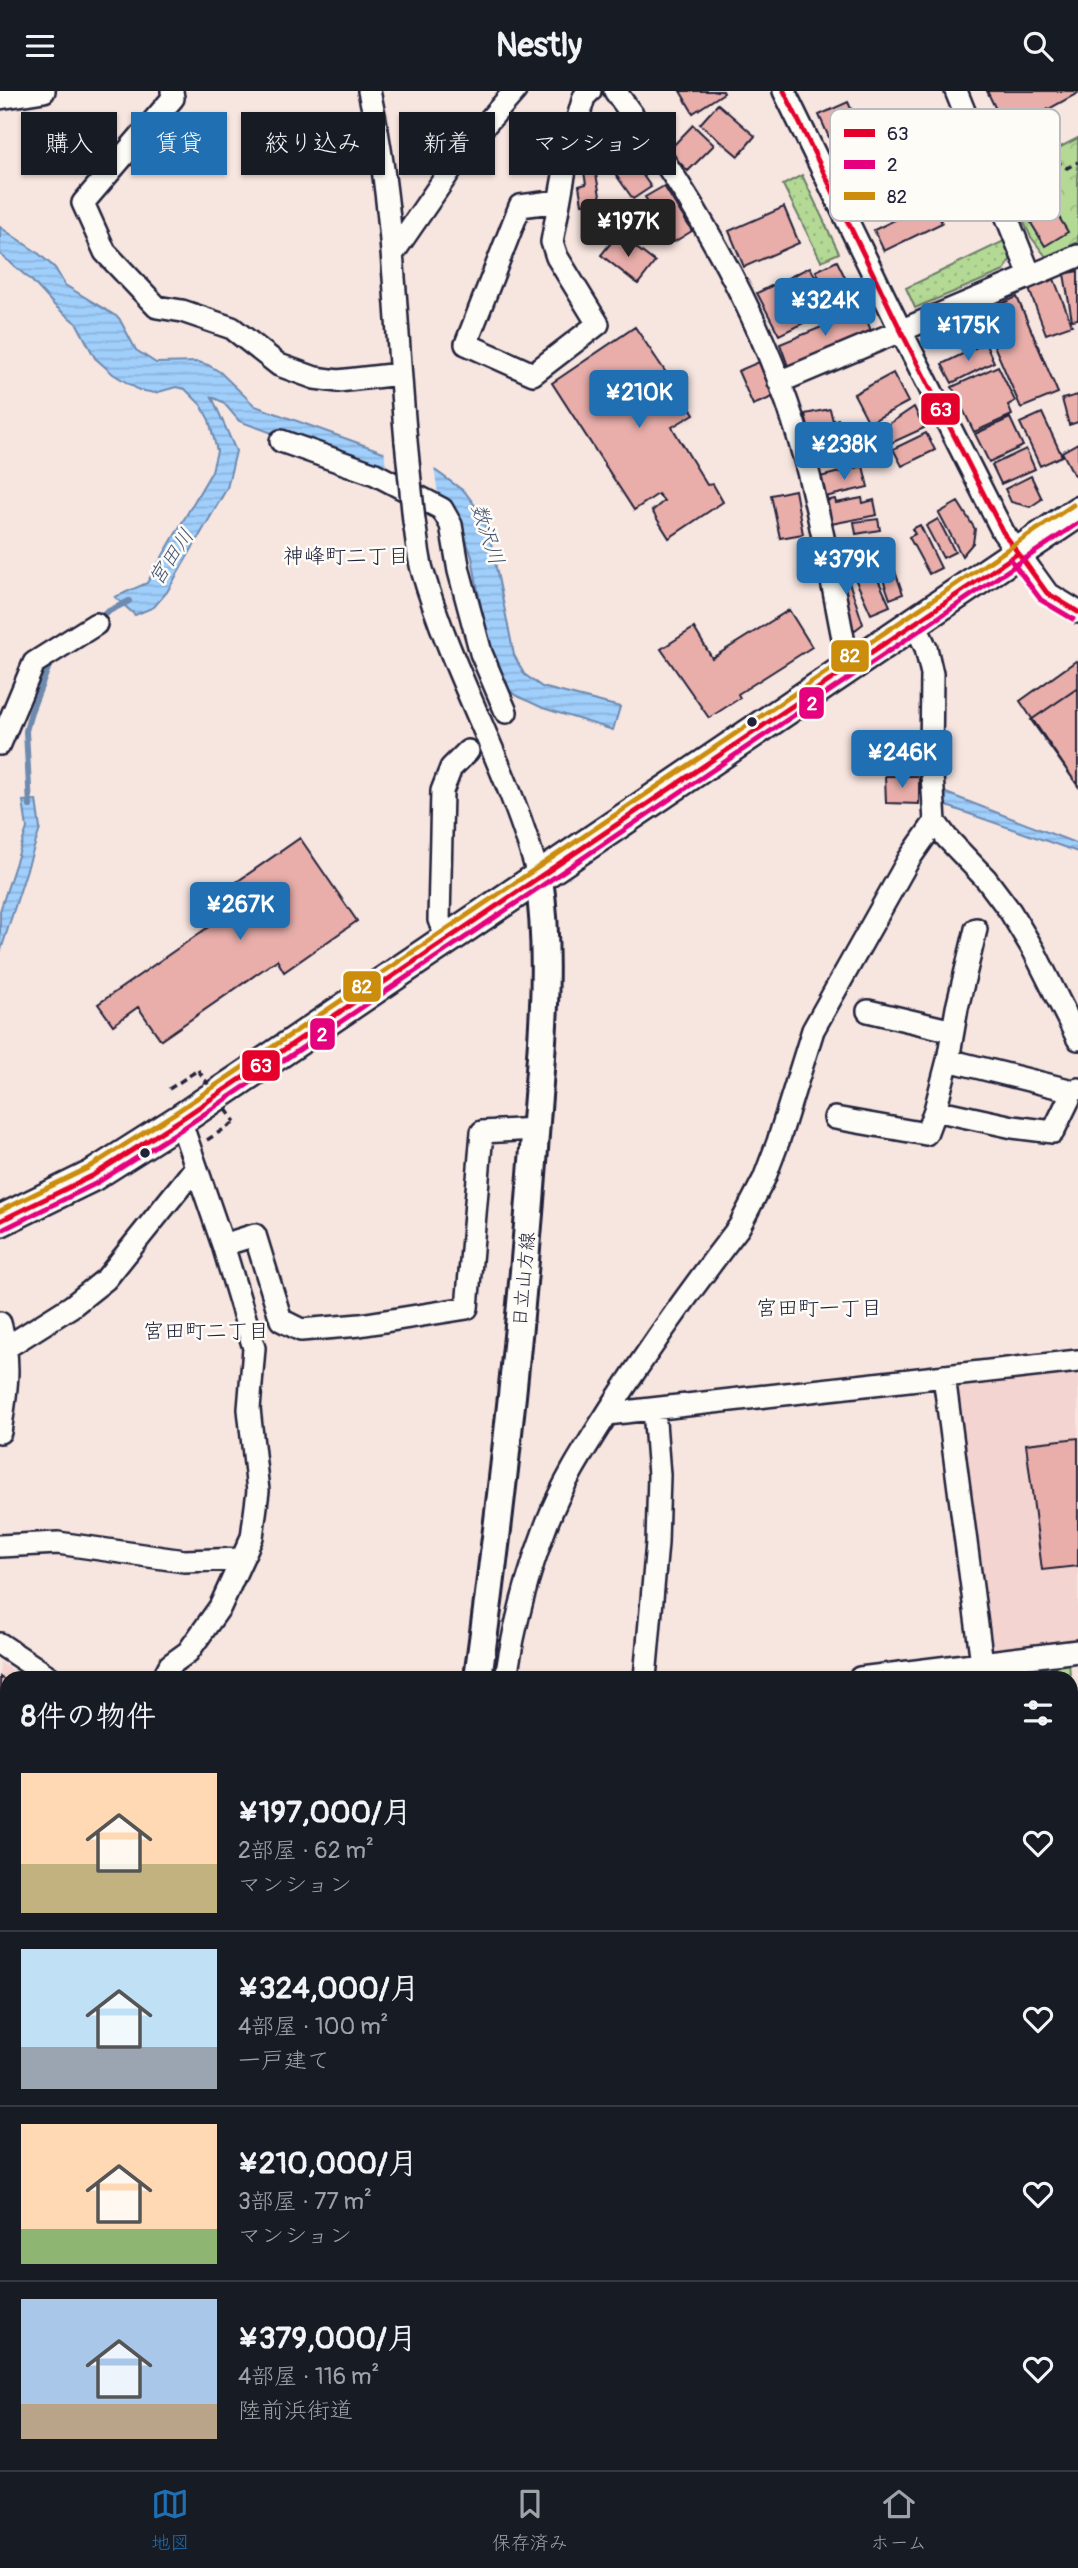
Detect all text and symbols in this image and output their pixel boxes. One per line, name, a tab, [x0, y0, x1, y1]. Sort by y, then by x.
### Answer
text: Nestly	[496, 26, 582, 66]
icon: menu	[21, 27, 59, 65]
icon: search	[1019, 27, 1057, 65]
legend	[830, 109, 1060, 221]
chip: 購入	[21, 112, 117, 175]
chip: 賃貸	[131, 112, 227, 175]
chip: 絞り込み	[241, 112, 385, 175]
chip: 新着	[399, 112, 495, 175]
chip: マンション	[509, 112, 676, 175]
text: 63	[887, 122, 909, 146]
text: 2	[887, 153, 898, 177]
text: 82	[887, 185, 907, 209]
pin: ¥197K	[579, 199, 677, 259]
text: ¥197K	[597, 207, 659, 236]
pin: ¥324K	[776, 279, 874, 338]
text: ¥324K	[791, 286, 859, 315]
pin: ¥175K	[919, 303, 1017, 363]
text: ¥175K	[936, 311, 1000, 340]
pin: ¥210K	[590, 371, 688, 430]
text: ¥210K	[605, 378, 673, 407]
line badge: 63	[920, 392, 961, 426]
text: 63	[930, 398, 952, 422]
pin: ¥238K	[795, 423, 893, 482]
text: ¥238K	[811, 430, 877, 459]
water label: 数沢川	[465, 500, 510, 568]
water label: 宮田川	[143, 524, 200, 591]
pin: ¥379K	[797, 538, 895, 597]
district label: 神峰町二丁目	[283, 543, 409, 570]
text: ¥379K	[813, 545, 879, 574]
line badge: 82	[830, 639, 870, 673]
text: 82	[840, 644, 860, 668]
line badge: 2	[798, 686, 825, 720]
text: 2	[807, 692, 818, 716]
unlabelled marker	[745, 715, 759, 729]
pin: ¥246K	[853, 731, 951, 790]
text: ¥246K	[867, 738, 937, 767]
pin: ¥267K	[191, 883, 289, 942]
text: ¥267K	[206, 890, 274, 919]
line badge: 82	[342, 970, 382, 1003]
text: 82	[352, 975, 372, 999]
line badge: 2	[309, 1017, 336, 1051]
text: 2	[317, 1023, 328, 1047]
line badge: 63	[241, 1049, 281, 1082]
text: 63	[250, 1054, 272, 1078]
unlabelled marker	[138, 1146, 152, 1160]
street label: 日立山方線	[508, 1231, 540, 1327]
district label: 宮田町一丁目	[756, 1295, 882, 1322]
district label: 宮田町二丁目	[143, 1318, 269, 1345]
icon: filters	[1019, 1694, 1057, 1732]
text: 8件の物件	[21, 1698, 156, 1735]
text: ¥197,000/月	[238, 1794, 412, 1831]
icon: home	[77, 1801, 161, 1885]
icon: heart	[1019, 1824, 1057, 1862]
text: 2部屋 · 62 m²	[238, 1836, 374, 1865]
text: マンション	[238, 1870, 352, 1899]
text: ¥324,000/月	[238, 1970, 420, 2007]
icon: home	[77, 1977, 161, 2061]
icon: heart	[1019, 2000, 1057, 2038]
text: 4部屋 · 100 m²	[238, 2012, 388, 2041]
text: 一戸建て	[238, 2046, 330, 2075]
text: ¥210,000/月	[238, 2145, 418, 2182]
icon: home	[77, 2152, 161, 2236]
icon: heart	[1019, 2175, 1057, 2213]
text: 3部屋 · 77 m²	[238, 2187, 372, 2216]
text: マンション	[238, 2221, 352, 2250]
text: ¥379,000/月	[238, 2320, 417, 2357]
icon: home	[77, 2327, 161, 2411]
icon: heart	[1019, 2350, 1057, 2388]
text: 4部屋 · 116 m²	[238, 2362, 379, 2391]
text: 陸前浜街道	[238, 2396, 353, 2425]
tab: 地図	[151, 2485, 189, 2555]
tab: 保存済み	[492, 2485, 568, 2555]
tab: ホーム	[870, 2485, 927, 2555]

